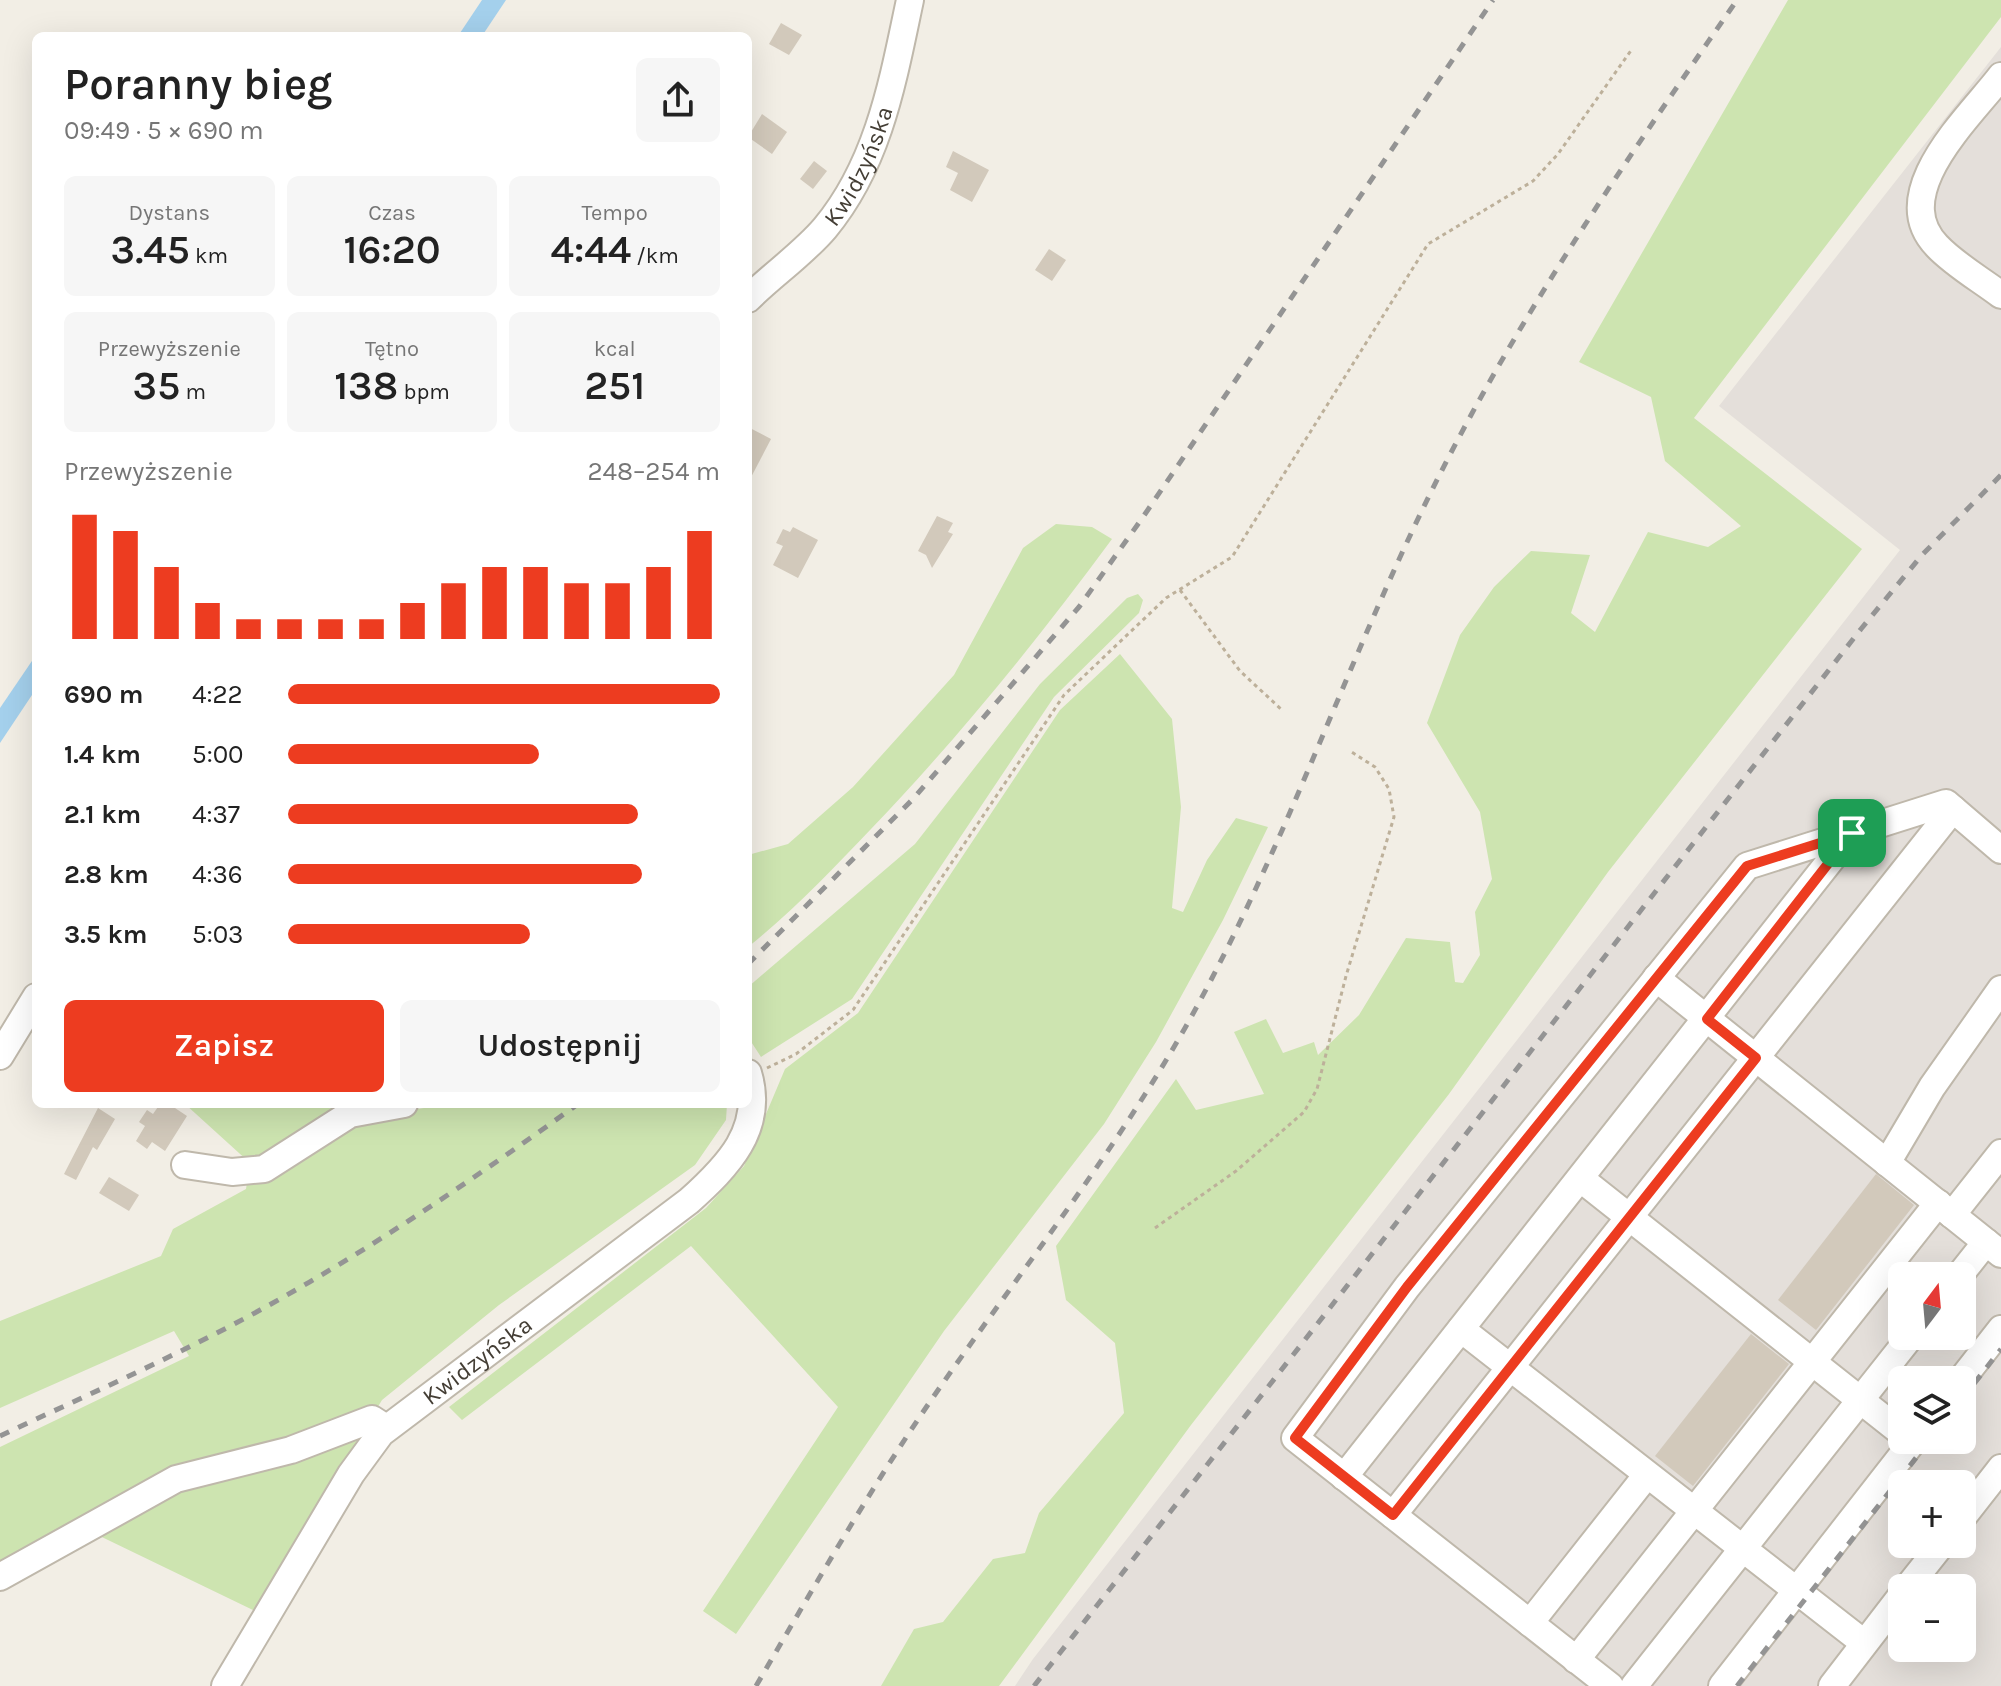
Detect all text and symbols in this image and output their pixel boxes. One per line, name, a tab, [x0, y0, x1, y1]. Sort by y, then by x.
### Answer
button: share	[636, 58, 720, 142]
text: Poranny bieg	[64, 59, 332, 110]
street label: Kwidzyńska	[818, 103, 899, 232]
text: 09:49 · 5 × 690 m	[64, 115, 264, 146]
text: Dystans	[129, 200, 210, 226]
text: Czas	[368, 200, 416, 226]
text: Tempo	[582, 200, 648, 226]
text: 3.45	[111, 226, 190, 273]
text: 16:20	[343, 226, 441, 273]
text: 4:44	[551, 226, 631, 273]
text: km	[190, 243, 228, 269]
text: /km	[631, 243, 679, 269]
text: Przewyższenie	[98, 336, 241, 362]
text: Tętno	[365, 336, 419, 362]
text: kcal	[594, 336, 636, 362]
text: 35	[133, 362, 180, 409]
text: 138	[334, 362, 398, 409]
text: 251	[584, 362, 645, 409]
text: m	[180, 379, 206, 405]
text: bpm	[398, 379, 450, 405]
text: Przewyższenie	[64, 456, 233, 487]
text: 248–254 m	[587, 456, 720, 487]
text: 690 m	[64, 679, 143, 710]
text: 4:22	[192, 679, 243, 710]
text: 1.4 km	[64, 739, 141, 770]
text: 5:00	[192, 739, 244, 770]
text: 2.1 km	[64, 799, 141, 830]
text: 4:37	[192, 799, 240, 830]
pin	[1818, 799, 1886, 867]
icon: arrive	[1830, 811, 1874, 855]
text: 2.8 km	[64, 859, 149, 890]
text: 4:36	[192, 859, 243, 890]
text: 3.5 km	[64, 919, 148, 950]
text: 5:03	[192, 919, 243, 950]
button: Zapisz	[64, 1000, 384, 1092]
button: Udostępnij	[400, 1000, 720, 1092]
north arrow	[1888, 1262, 1976, 1350]
map controls	[1888, 1262, 1976, 1662]
street label: Kwidzyńska	[417, 1310, 538, 1411]
button: layers	[1888, 1366, 1976, 1454]
button: +	[1888, 1470, 1976, 1558]
button: −	[1888, 1574, 1976, 1662]

